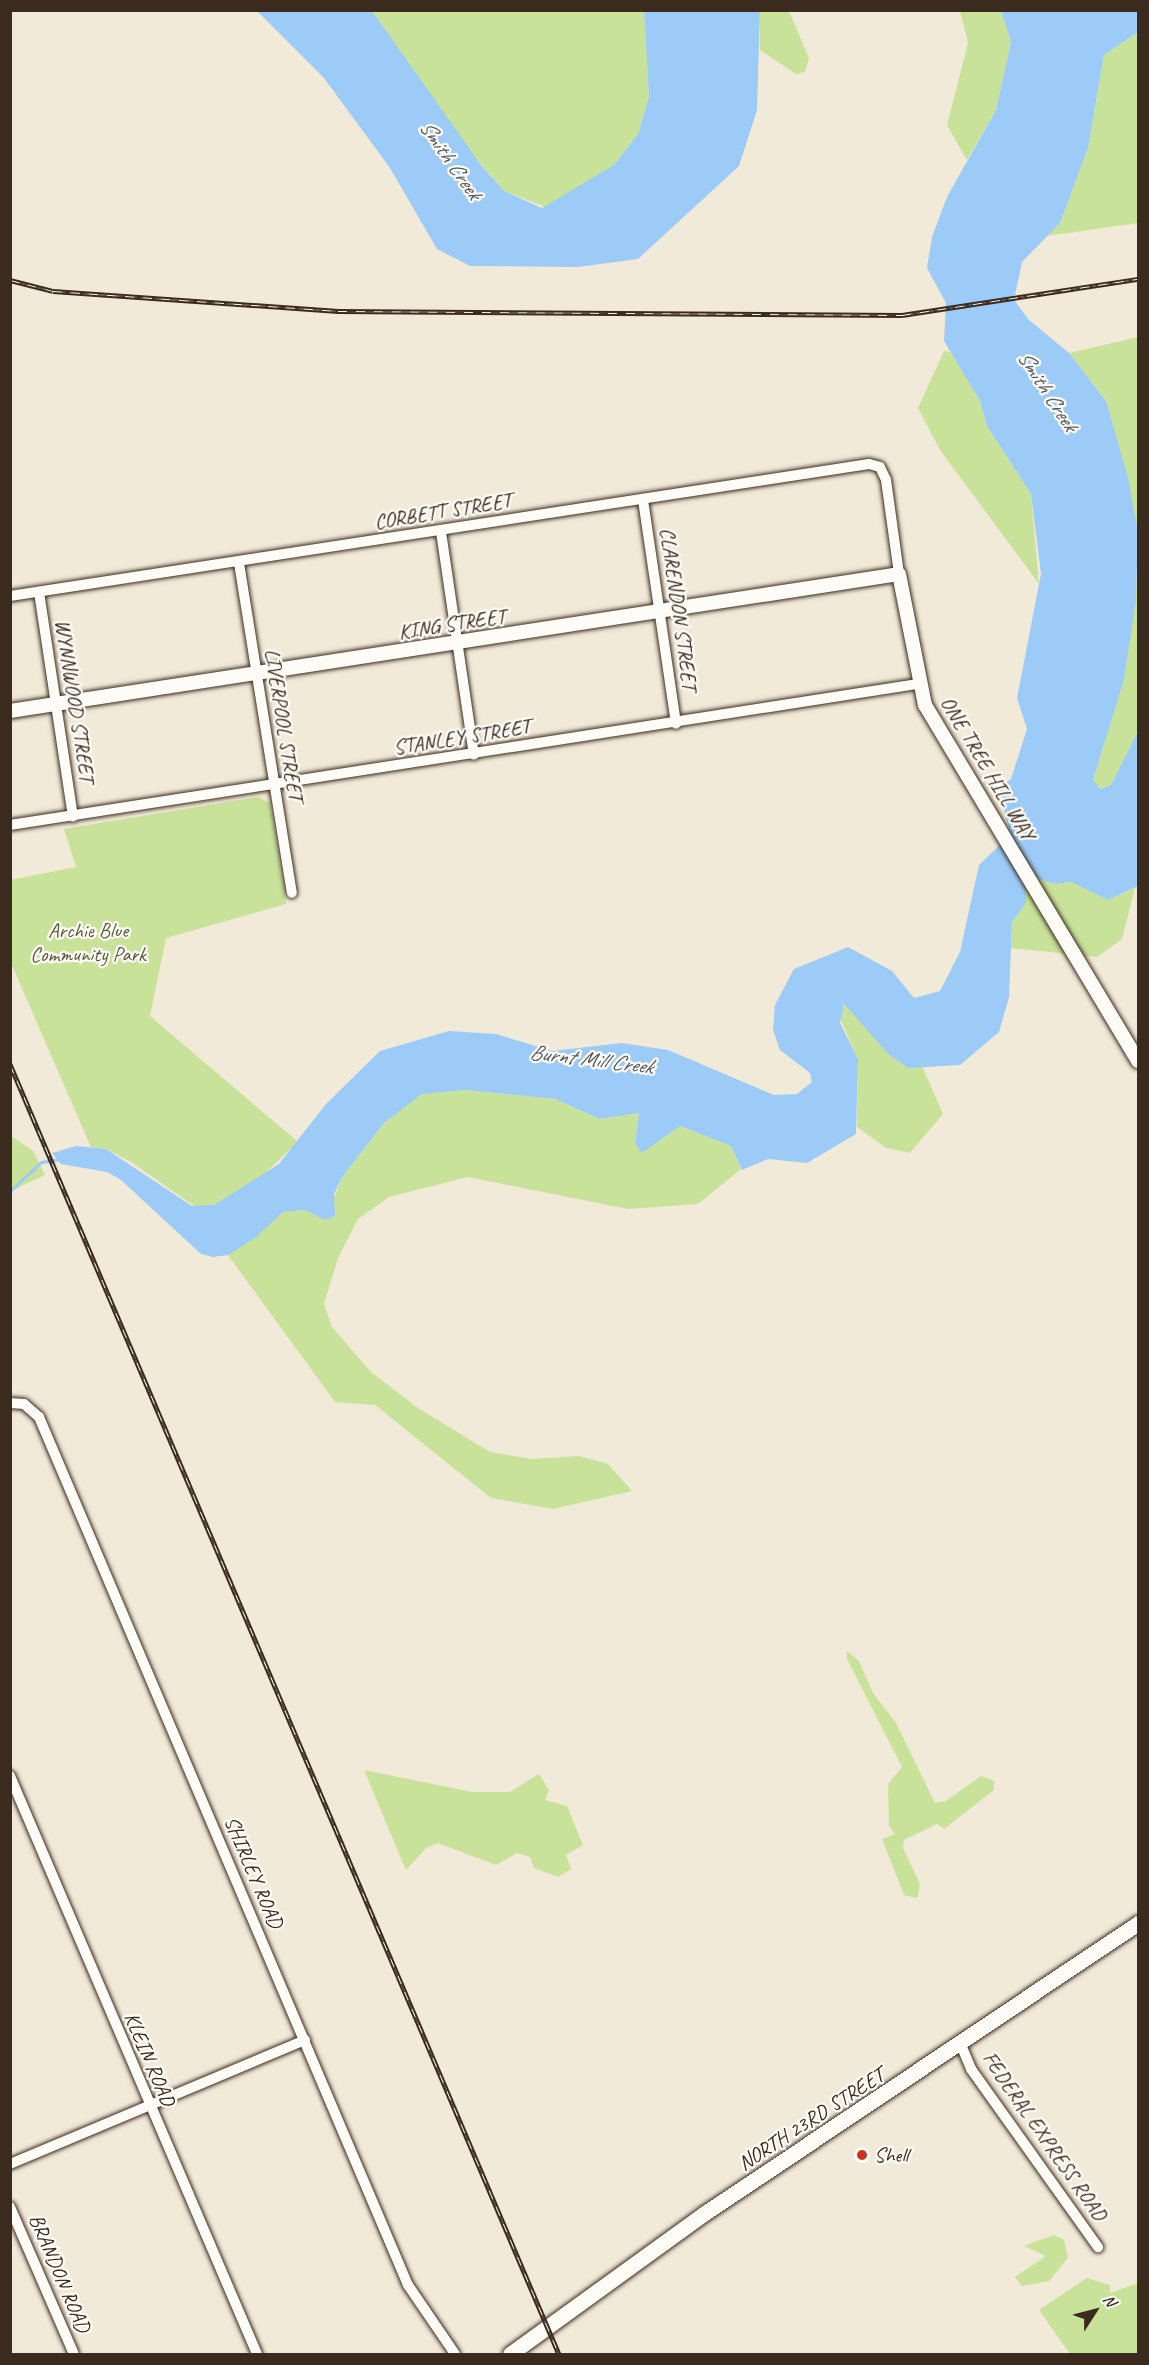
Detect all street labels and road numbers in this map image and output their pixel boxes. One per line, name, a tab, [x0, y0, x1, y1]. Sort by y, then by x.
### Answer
street label: CORBETT STREET	[373, 488, 513, 534]
street label: CLARENDON STREET	[655, 526, 703, 692]
street label: KING STREET	[397, 603, 507, 645]
street label: WYNNWOOD STREET	[50, 618, 100, 784]
street label: LIVERPOOL STREET	[259, 647, 309, 803]
street label: ONE TREE HILL WAY	[935, 691, 1041, 845]
street label: STANLEY STREET	[392, 714, 532, 760]
street label: SHIRLEY ROAD	[219, 1812, 289, 1932]
street label: KLEIN ROAD	[119, 2008, 181, 2110]
street label: FEDERAL EXPRESS ROAD	[977, 2047, 1113, 2225]
street label: NORTH 23RD STREET	[733, 2062, 889, 2176]
street label: BRANDON ROAD	[24, 2209, 96, 2337]

